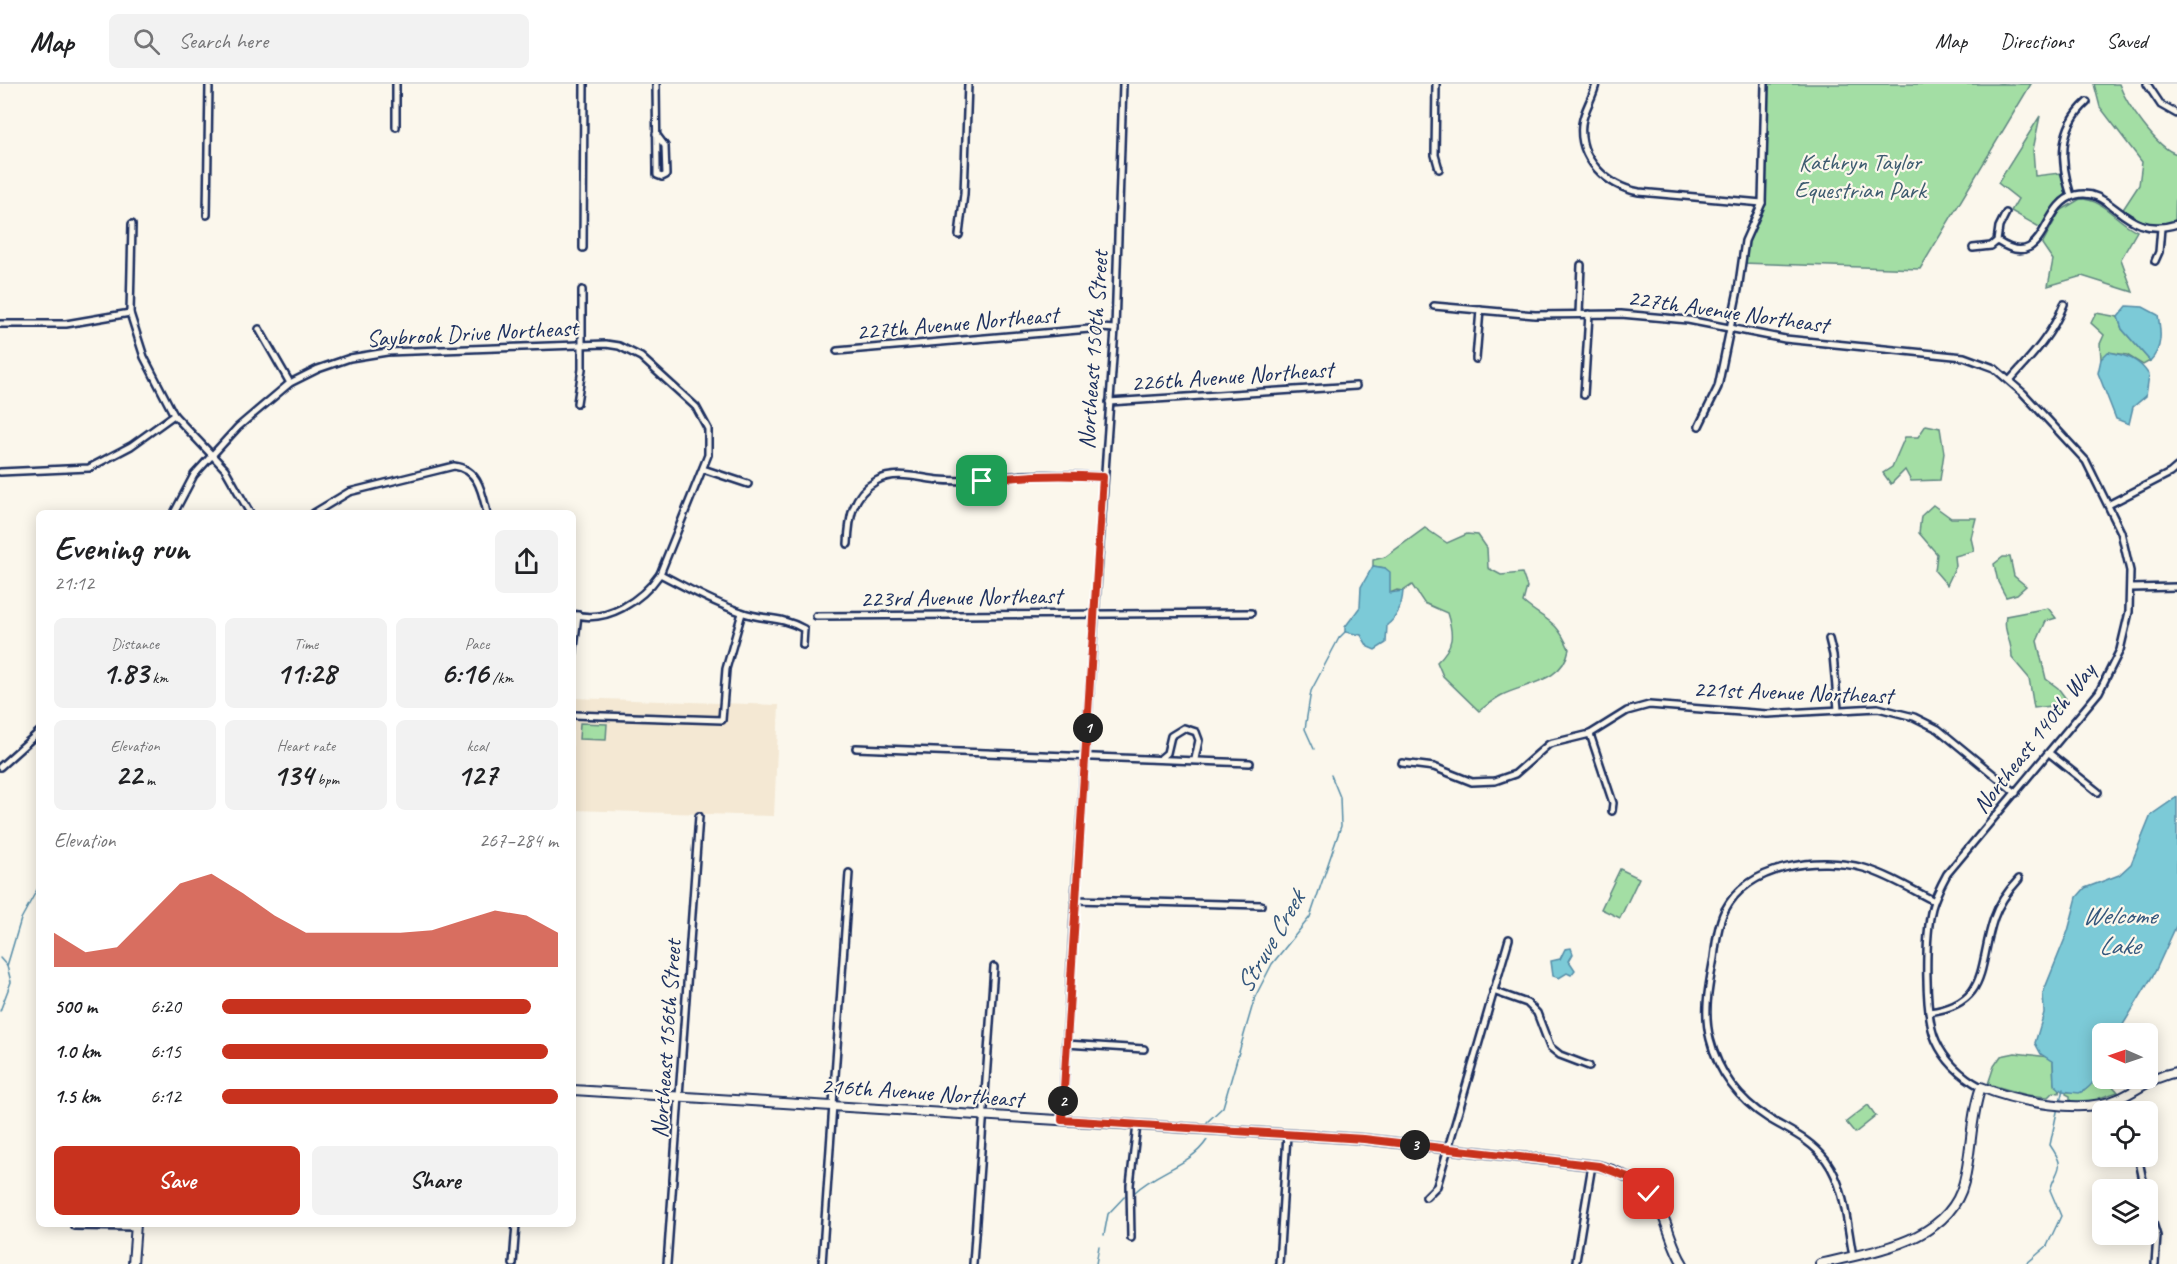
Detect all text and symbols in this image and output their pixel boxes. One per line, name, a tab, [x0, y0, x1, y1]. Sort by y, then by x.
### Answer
search box	[109, 14, 529, 68]
text: Map	[30, 24, 73, 59]
icon: search	[130, 25, 163, 58]
text: Search here	[178, 27, 268, 55]
text: Map	[1935, 28, 1967, 54]
text: Directions	[2000, 28, 2073, 54]
text: Saved	[2106, 28, 2147, 54]
park label: Kathryn Taylor Equestrian Park	[1794, 147, 1928, 205]
street label: Northeast 150th Street	[1071, 248, 1115, 450]
street label: 227th Avenue Northeast	[1626, 282, 1833, 340]
street label: 227th Avenue Northeast	[855, 299, 1062, 347]
street label: Saybrook Drive Northeast	[365, 312, 581, 354]
street label: 226th Avenue Northeast	[1130, 354, 1337, 398]
pin	[956, 455, 1007, 506]
icon: arrive	[965, 464, 998, 497]
text: Evening run	[54, 527, 189, 569]
button: share	[495, 530, 558, 593]
text: 21:12	[54, 571, 94, 596]
street label: 223rd Avenue Northeast	[860, 580, 1065, 614]
text: Distance	[111, 634, 159, 654]
text: Time	[294, 634, 318, 654]
text: Pace	[465, 634, 489, 654]
text: 1.83	[102, 654, 148, 692]
text: 11:28	[276, 654, 336, 692]
text: 6:16	[441, 654, 488, 692]
street label: Northeast 140th Way	[1966, 655, 2103, 819]
text: km	[148, 668, 168, 688]
text: /km	[488, 668, 513, 688]
street label: 221st Avenue Northeast	[1693, 674, 1896, 711]
pin: 1	[1073, 713, 1103, 743]
text: 1	[1084, 718, 1092, 738]
text: Elevation	[110, 736, 160, 756]
text: Heart rate	[277, 736, 335, 756]
text: kcal	[466, 736, 488, 756]
text: 22	[115, 756, 142, 794]
text: 134	[273, 756, 313, 794]
text: 127	[457, 756, 497, 794]
text: m	[142, 770, 155, 790]
text: bpm	[313, 770, 339, 790]
text: Elevation	[54, 828, 116, 853]
text: 267–284 m	[479, 828, 558, 853]
water label: Struve Creek	[1228, 881, 1315, 999]
water label: Welcome Lake	[2082, 899, 2159, 962]
street label: Northeast 156th Street	[644, 937, 688, 1139]
text: 500 m	[54, 994, 97, 1019]
text: 6:20	[150, 994, 181, 1019]
north arrow	[2092, 1023, 2158, 1089]
map controls	[2092, 1023, 2158, 1245]
text: 1.0 km	[54, 1039, 101, 1064]
text: 6:15	[150, 1039, 181, 1064]
street label: 216th Avenue Northeast	[820, 1070, 1027, 1114]
text: 1.5 km	[54, 1084, 100, 1109]
text: 6:12	[150, 1084, 181, 1109]
pin: 2	[1048, 1086, 1078, 1116]
text: 2	[1059, 1091, 1067, 1111]
button: locate	[2092, 1101, 2158, 1167]
pin: 3	[1400, 1130, 1430, 1160]
text: 3	[1411, 1135, 1419, 1155]
button: Save	[54, 1146, 300, 1215]
button: Share	[312, 1146, 558, 1215]
pin	[1623, 1168, 1674, 1219]
icon: check	[1632, 1177, 1665, 1210]
button: layers	[2092, 1179, 2158, 1245]

